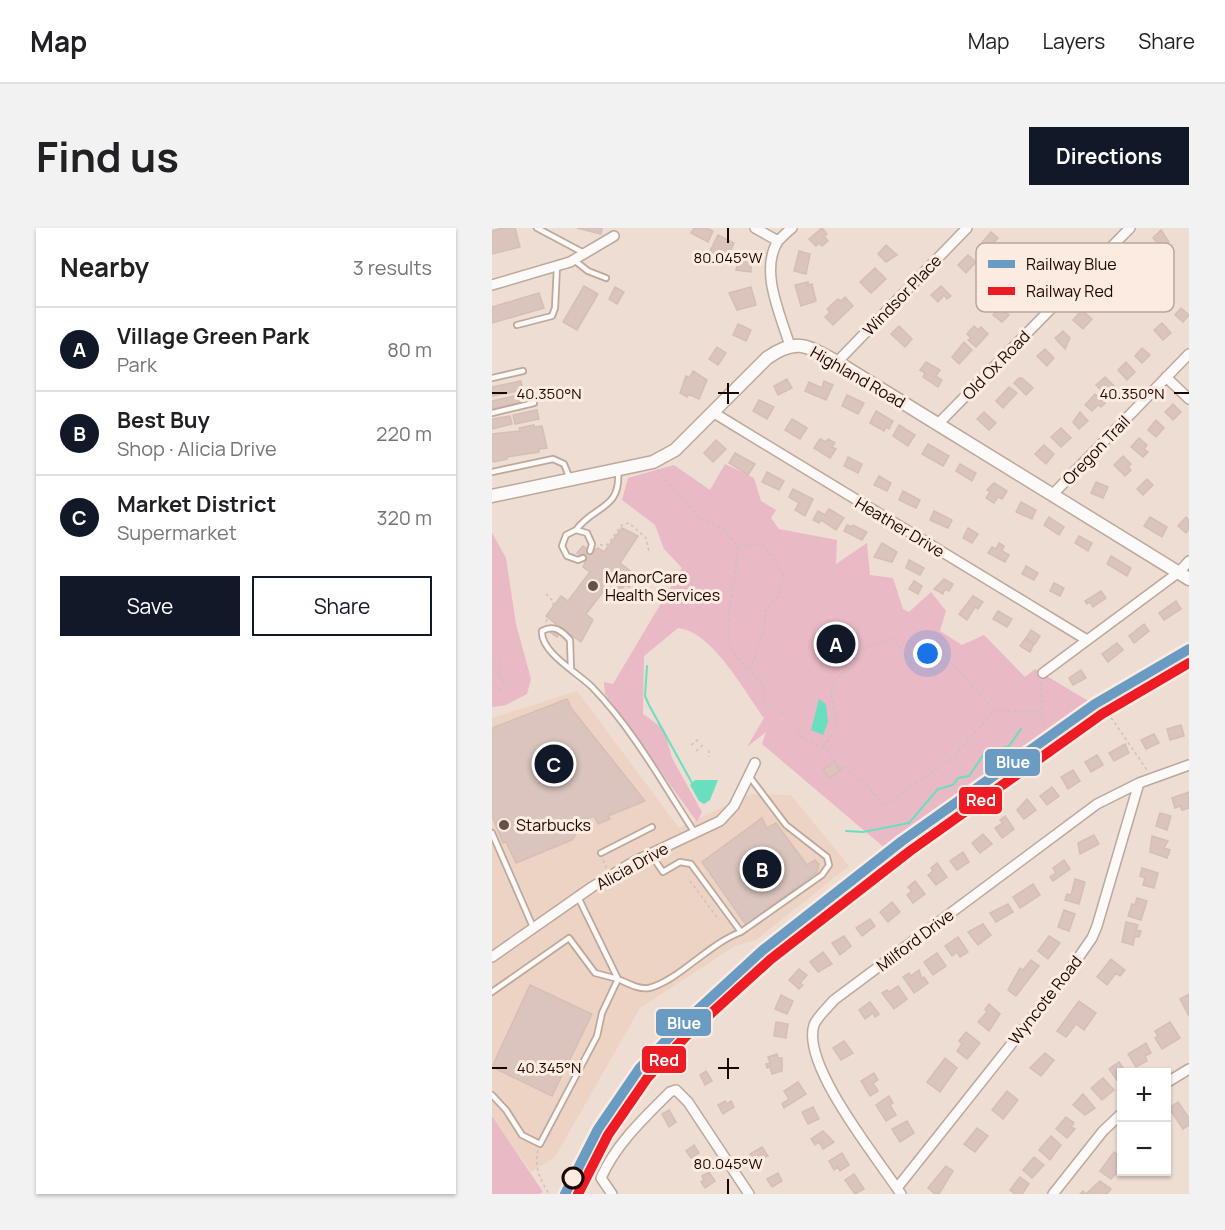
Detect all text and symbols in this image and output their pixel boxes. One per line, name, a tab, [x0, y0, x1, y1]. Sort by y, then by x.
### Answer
text: Map	[30, 22, 87, 60]
text: Map	[968, 27, 1009, 55]
text: Layers	[1042, 27, 1105, 55]
text: Share	[1138, 27, 1195, 55]
text: Find us	[36, 127, 179, 185]
button: Directions	[1029, 127, 1189, 185]
legend	[976, 243, 1174, 312]
text: 80.045°W	[693, 247, 763, 268]
text: Nearby	[60, 249, 149, 285]
street label: Windsor Place	[858, 250, 946, 340]
text: Railway Blue	[1026, 253, 1117, 275]
text: 3 results	[353, 254, 432, 281]
text: Railway Red	[1026, 280, 1113, 302]
text: Village Green Park	[117, 321, 309, 351]
street label: Old Ox Road	[957, 325, 1035, 405]
text: A	[73, 336, 86, 363]
text: 80 m	[387, 336, 432, 363]
street label: Highland Road	[806, 341, 910, 413]
text: Park	[117, 351, 157, 378]
text: 40.350°N	[517, 383, 581, 404]
text: 40.350°N	[1100, 383, 1164, 404]
text: Best Buy	[117, 405, 210, 435]
street label: Oregon Trail	[1057, 410, 1135, 490]
text: B	[73, 420, 86, 447]
text: 220 m	[376, 420, 432, 447]
text: Shop · Alicia Drive	[117, 435, 277, 462]
text: Market District	[117, 489, 276, 519]
street label: Heather Drive	[851, 492, 949, 562]
text: C	[72, 504, 87, 531]
text: 320 m	[376, 504, 432, 531]
text: Supermarket	[117, 519, 237, 546]
place label: ManorCare Health Services	[605, 566, 720, 606]
button: Save	[60, 576, 240, 636]
button: Share	[252, 576, 432, 636]
marker: ManorCare Health Services	[586, 579, 600, 593]
pin: A	[816, 622, 856, 666]
your location	[913, 639, 942, 668]
pin: C	[534, 742, 574, 786]
line badge: Blue	[984, 748, 1041, 777]
text: Blue	[996, 751, 1030, 773]
line badge: Red	[958, 786, 1003, 815]
text: Red	[966, 789, 996, 811]
place label: Starbucks	[516, 814, 591, 836]
marker: Starbucks	[497, 818, 511, 832]
street label: Alicia Drive	[592, 837, 672, 895]
pin: B	[742, 846, 782, 892]
street label: Milford Drive	[872, 904, 958, 976]
street label: Wyncote Road	[1003, 951, 1087, 1049]
line badge: Blue	[655, 1008, 712, 1037]
text: Blue	[667, 1012, 701, 1034]
line badge: Red	[641, 1045, 687, 1074]
text: Red	[649, 1049, 679, 1071]
text: 40.345°N	[517, 1057, 581, 1078]
map controls	[1117, 1068, 1171, 1176]
button: +	[1117, 1068, 1171, 1122]
button: −	[1117, 1122, 1171, 1176]
text: 80.045°W	[693, 1153, 763, 1174]
unlabelled marker	[562, 1167, 584, 1189]

